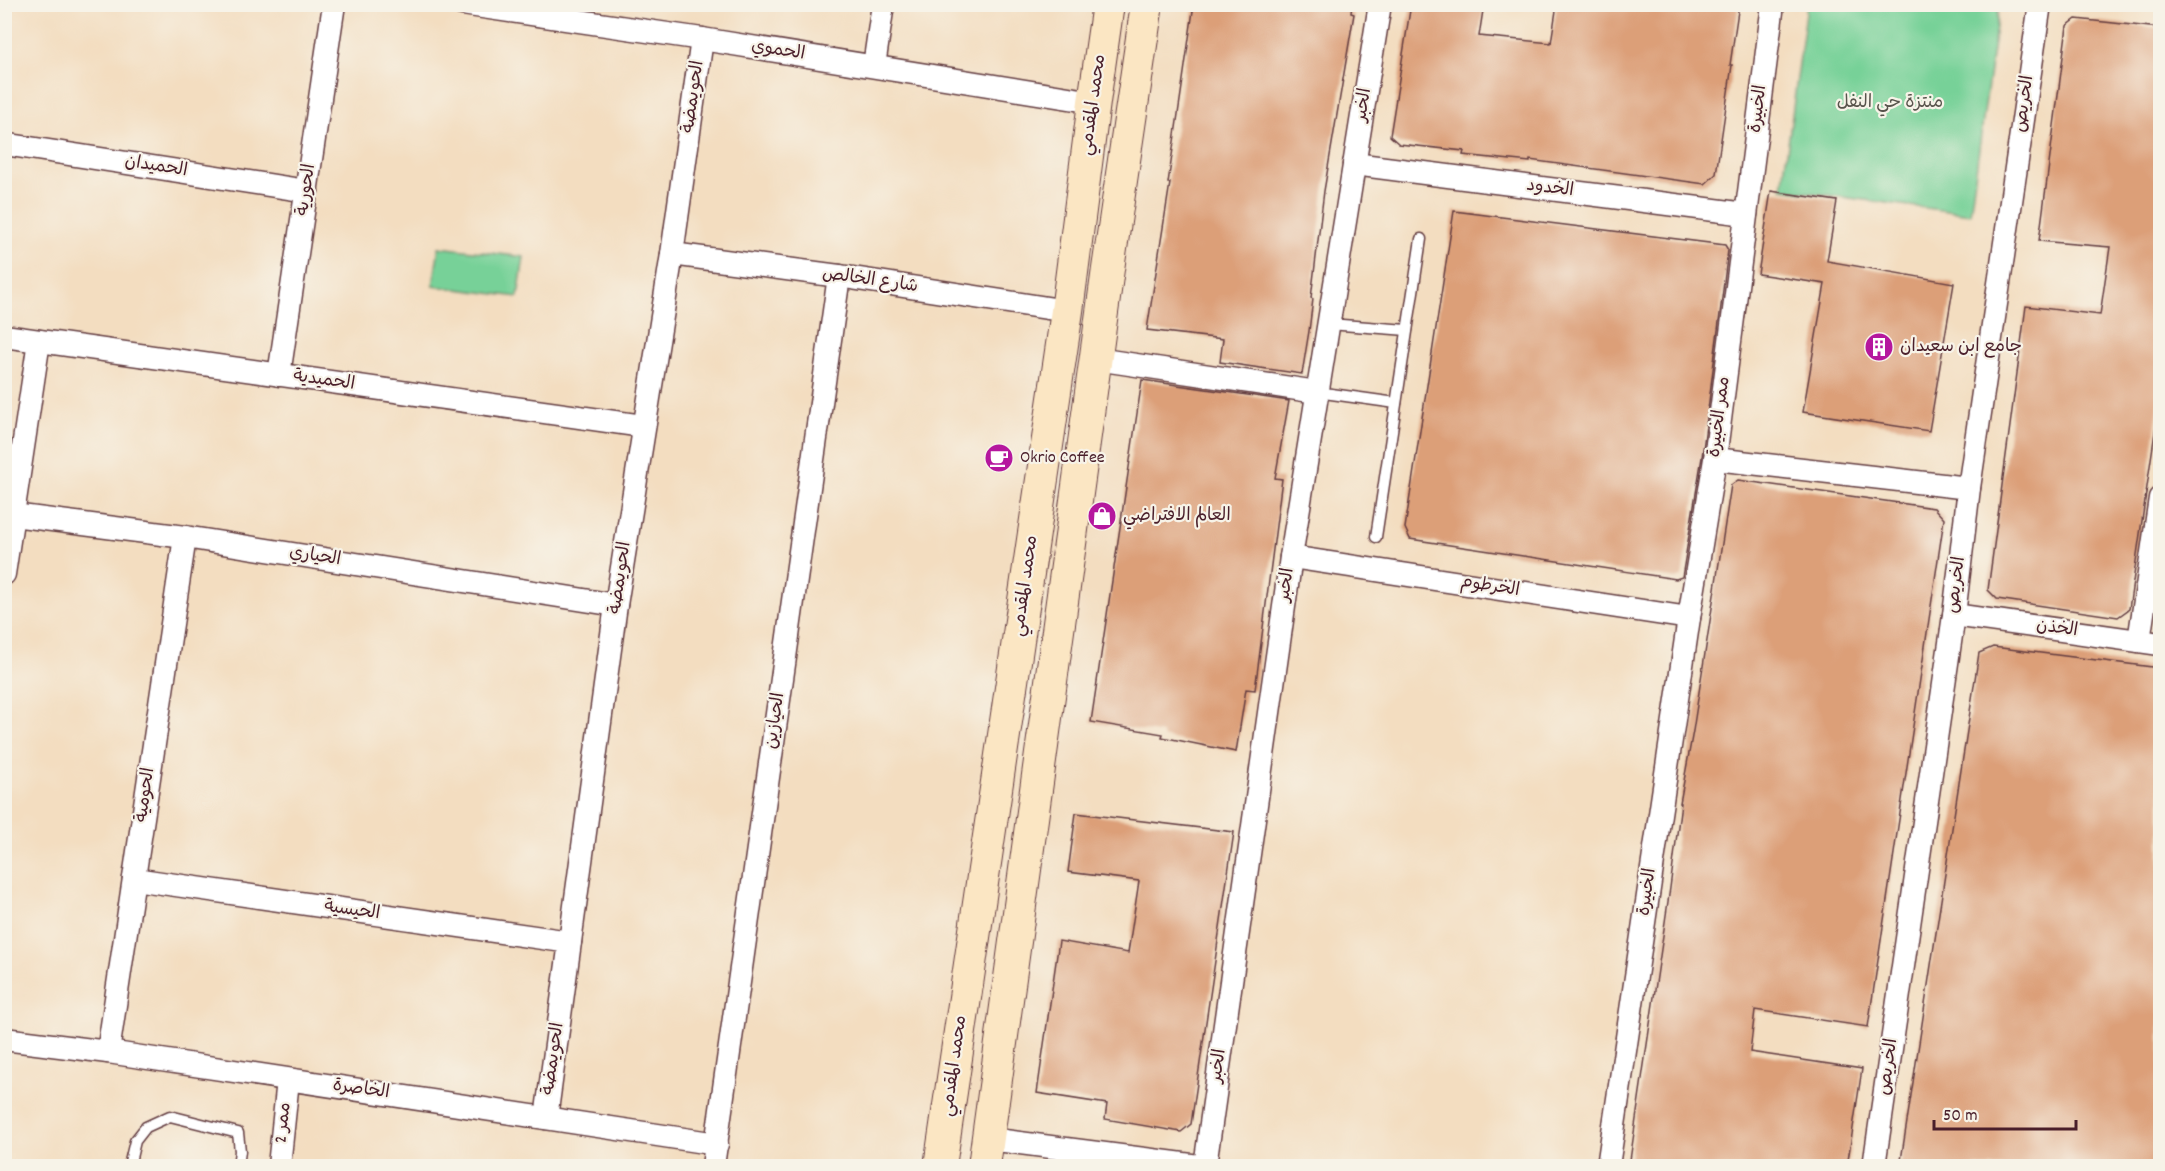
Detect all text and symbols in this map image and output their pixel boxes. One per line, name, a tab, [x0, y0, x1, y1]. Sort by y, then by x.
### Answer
street label: الحموي	[749, 34, 807, 68]
street label: محمد المقدمي	[1075, 53, 1114, 157]
street label: الحويمضة	[677, 59, 711, 135]
street label: الخريص	[2009, 74, 2041, 134]
street label: الخبيرة	[1744, 84, 1774, 134]
street label: الخبر	[1349, 86, 1379, 126]
park label: منتزة حي النفل	[1837, 91, 1943, 117]
street label: الحميدان	[123, 150, 189, 184]
street label: الحورية	[291, 162, 323, 218]
street label: الخدود	[1525, 174, 1575, 204]
street label: شارع الخالص	[820, 262, 920, 300]
building icon: جامع ابن سعيدان	[1863, 331, 1895, 363]
place label: جامع ابن سعيدان	[1900, 335, 2022, 360]
street label: الحميدية	[292, 364, 356, 398]
street label: ممر الخبيرة	[1703, 375, 1737, 459]
cafe icon: Okrio Coffee	[983, 442, 1015, 474]
place label: Okrio Coffee	[1020, 446, 1105, 471]
shop icon: العالم الافتراضي	[1086, 500, 1118, 532]
place label: العالم الافتراضي	[1123, 504, 1231, 530]
street label: محمد المقدمي	[1007, 534, 1046, 638]
street label: الحويمضة	[604, 540, 638, 616]
street label: الحياري	[287, 541, 343, 573]
street label: الخريص	[1941, 555, 1973, 615]
street label: الخبر	[1272, 567, 1302, 605]
street label: الخرطوم	[1459, 570, 1521, 604]
street label: الخذن	[2035, 614, 2079, 644]
street label: الحيازين	[760, 691, 792, 751]
street label: الحومية	[130, 766, 162, 824]
street label: الخبيرة	[1632, 867, 1664, 917]
street label: الحيسية	[322, 895, 382, 927]
street label: محمد المقدمي	[936, 1014, 975, 1118]
street label: الحويمضة	[537, 1021, 571, 1097]
street label: الخريص	[1873, 1037, 1905, 1097]
street label: الخبر	[1204, 1048, 1234, 1086]
street label: الخاصرة	[331, 1074, 391, 1106]
scale bar	[1934, 1093, 2076, 1131]
street label: ممر 2	[269, 1101, 299, 1145]
text: 50 m	[1943, 1104, 1978, 1129]

